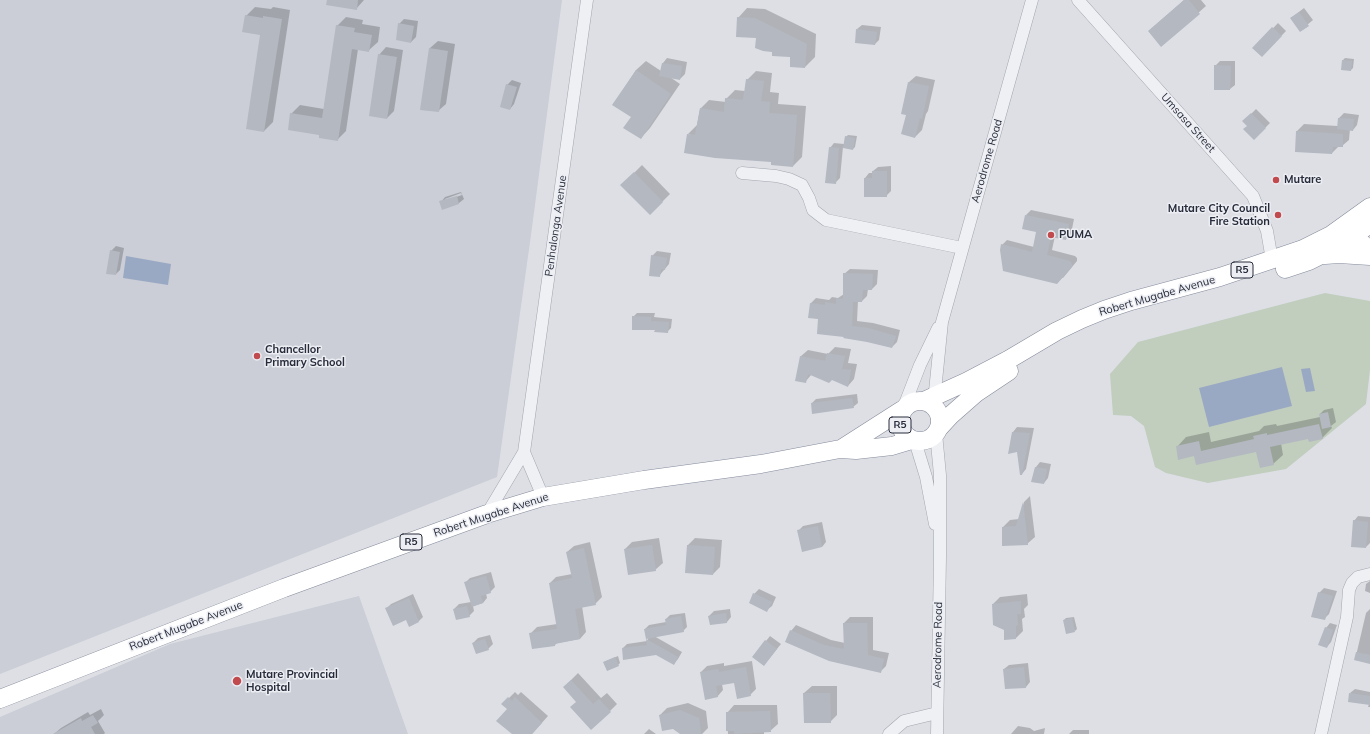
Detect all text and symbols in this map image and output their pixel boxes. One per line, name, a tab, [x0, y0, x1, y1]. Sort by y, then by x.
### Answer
street label: Umsasa Street	[1158, 91, 1218, 155]
street label: Aerodrome Road	[969, 118, 1005, 204]
place label: Mutare	[1284, 173, 1321, 187]
street label: Penhalonga Avenue	[542, 175, 570, 277]
marker: Mutare	[1271, 175, 1281, 185]
place label: Mutare City Council Fire Station	[1168, 202, 1270, 228]
marker: Mutare City Council Fire Station	[1273, 210, 1283, 220]
place label: PUMA	[1059, 228, 1092, 242]
marker: PUMA	[1046, 230, 1056, 240]
road number: R5	[1231, 262, 1253, 278]
street label: Robert Mugabe Avenue	[1097, 273, 1217, 319]
place label: Chancellor Primary School	[265, 343, 345, 369]
marker: Chancellor Primary School	[252, 351, 262, 361]
road number: R5	[889, 417, 911, 433]
street label: Robert Mugabe Avenue	[432, 490, 550, 540]
road number: R5	[400, 534, 422, 550]
street label: Robert Mugabe Avenue	[128, 598, 244, 654]
street label: Aerodrome Road	[931, 602, 945, 688]
place label: Mutare Provincial Hospital	[246, 668, 338, 694]
marker: Mutare Provincial Hospital	[231, 675, 243, 687]

